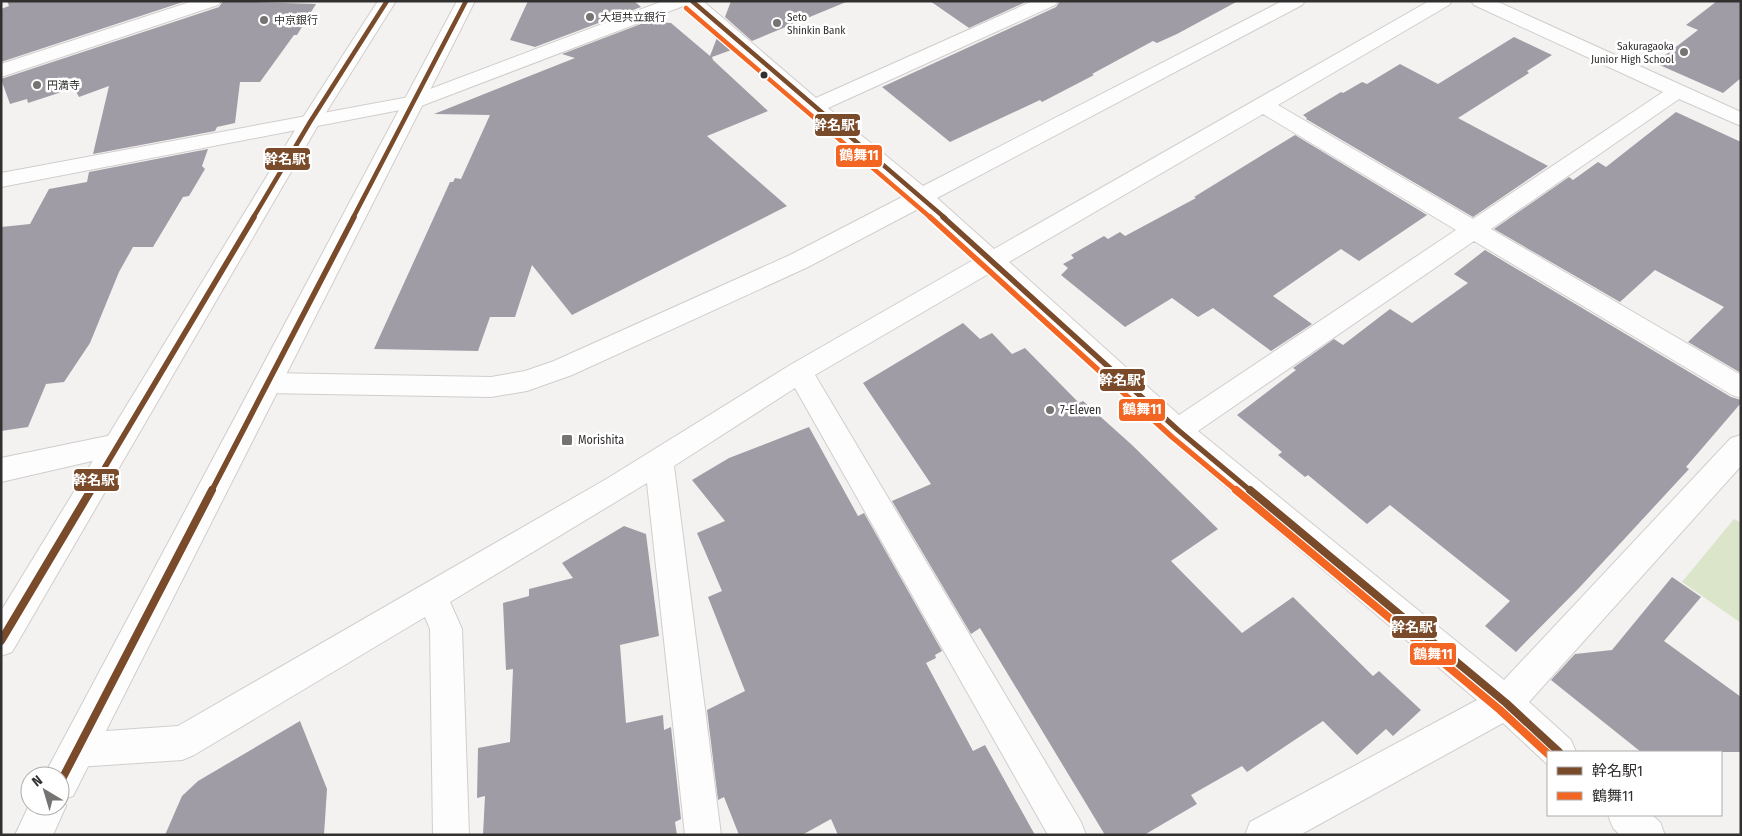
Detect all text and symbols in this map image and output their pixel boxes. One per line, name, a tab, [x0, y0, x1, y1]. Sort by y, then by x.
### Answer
marker: 大垣共立銀行	[584, 11, 596, 23]
place label: 大垣共立銀行	[600, 11, 666, 24]
place label: Seto Shinkin Bank	[787, 11, 846, 37]
marker: 中京銀行	[258, 14, 270, 26]
place label: 中京銀行	[274, 14, 318, 27]
marker: Seto Shinkin Bank	[771, 17, 783, 29]
place label: Sakuragaoka Junior High School	[1591, 40, 1674, 66]
marker: Sakuragaoka Junior High School	[1678, 46, 1690, 58]
unlabelled marker	[759, 70, 769, 80]
marker: 円満寺	[31, 79, 43, 91]
place label: 円満寺	[47, 79, 80, 92]
line badge: 幹名駅1	[814, 113, 861, 137]
text: 幹名駅1	[813, 117, 861, 134]
line badge: 鶴舞11	[835, 144, 883, 168]
line badge: 幹名駅1	[264, 147, 311, 171]
text: 鶴舞11	[839, 147, 879, 164]
text: 幹名駅1	[264, 151, 312, 168]
line badge: 幹名駅1	[1099, 368, 1146, 392]
text: 幹名駅1	[1099, 372, 1147, 389]
line badge: 鶴舞11	[1118, 398, 1166, 422]
text: 鶴舞11	[1122, 401, 1162, 418]
place label: 7-Eleven	[1060, 403, 1101, 417]
marker: 7-Eleven	[1044, 404, 1056, 416]
marker: Morishita	[560, 433, 574, 447]
place label: Morishita	[578, 433, 624, 447]
line badge: 幹名駅1	[73, 468, 120, 492]
text: 幹名駅1	[73, 472, 121, 489]
line badge: 幹名駅1	[1391, 615, 1438, 639]
text: 幹名駅1	[1391, 619, 1439, 636]
line badge: 鶴舞11	[1409, 642, 1457, 666]
text: 鶴舞11	[1413, 646, 1453, 663]
legend	[1547, 751, 1722, 816]
text: 幹名駅1	[1592, 762, 1643, 780]
north arrow	[20, 766, 70, 816]
text: N	[29, 772, 46, 790]
text: 鶴舞11	[1592, 787, 1634, 805]

